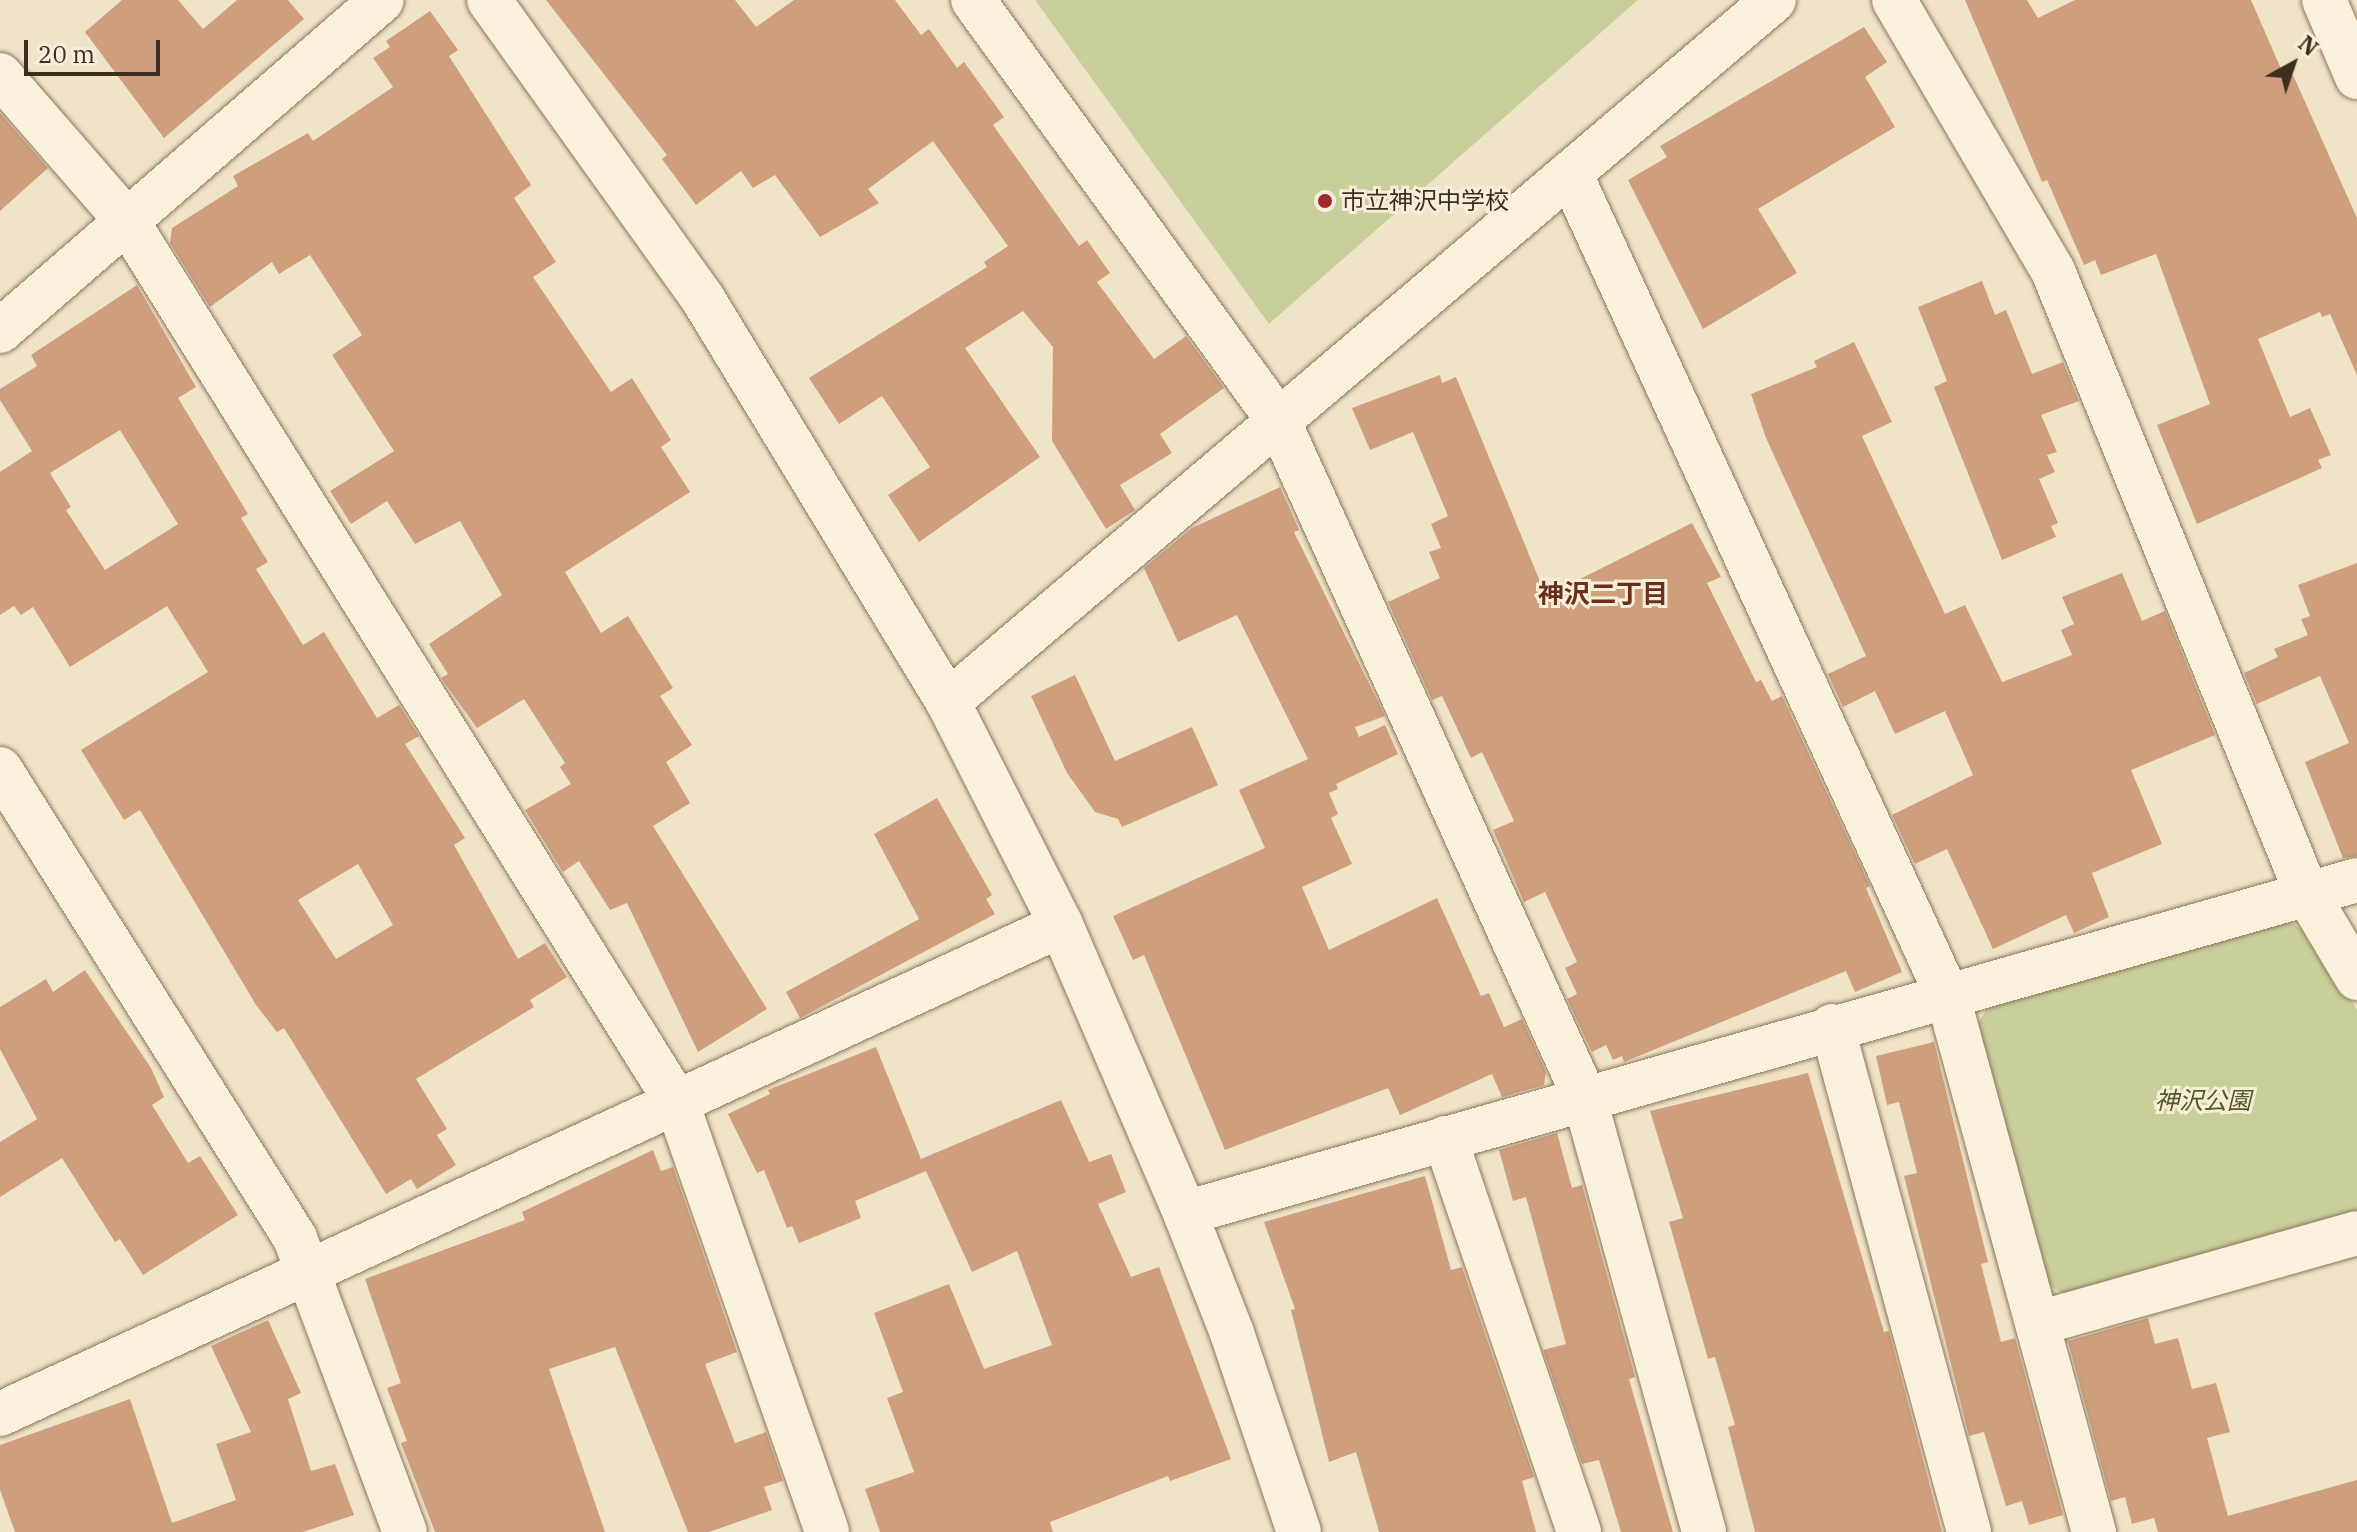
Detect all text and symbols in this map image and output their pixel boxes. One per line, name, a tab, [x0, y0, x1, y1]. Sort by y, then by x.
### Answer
scale bar	[28, 24, 164, 74]
north arrow	[2253, 24, 2333, 104]
text: N	[2293, 29, 2325, 62]
text: 20 m	[38, 38, 95, 70]
place label: 市立神沢中学校	[1341, 187, 1509, 215]
marker: 市立神沢中学校	[1316, 192, 1334, 210]
district label: 神沢二丁目	[1538, 578, 1668, 610]
park label: 神沢公園	[2155, 1087, 2251, 1115]

